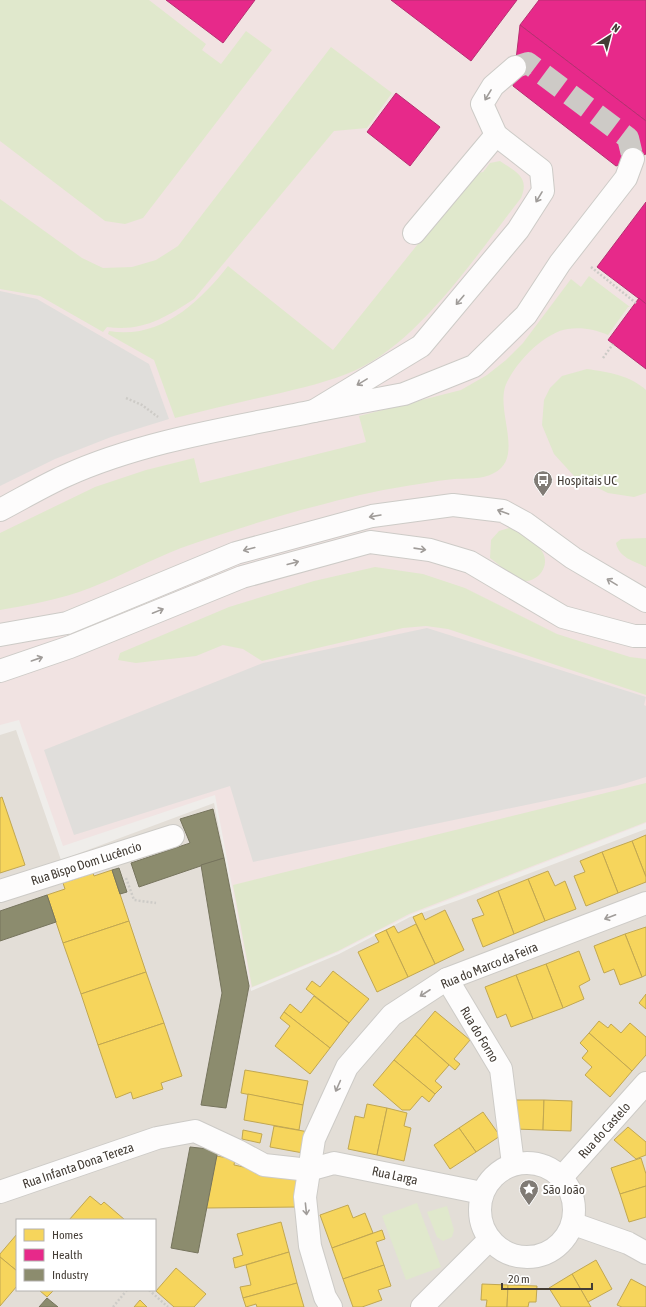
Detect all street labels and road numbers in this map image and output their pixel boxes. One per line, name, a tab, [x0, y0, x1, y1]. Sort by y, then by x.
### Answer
street label: Rua Bispo Dom Lucêncio	[29, 839, 143, 888]
street label: Rua do Marco da Feira	[438, 939, 540, 992]
street label: Rua do Forno	[457, 1004, 502, 1065]
street label: Rua do Castelo	[575, 1099, 633, 1161]
street label: Rua Infanta Dona Tereza	[21, 1139, 136, 1192]
street label: Rua Larga	[371, 1163, 419, 1188]

